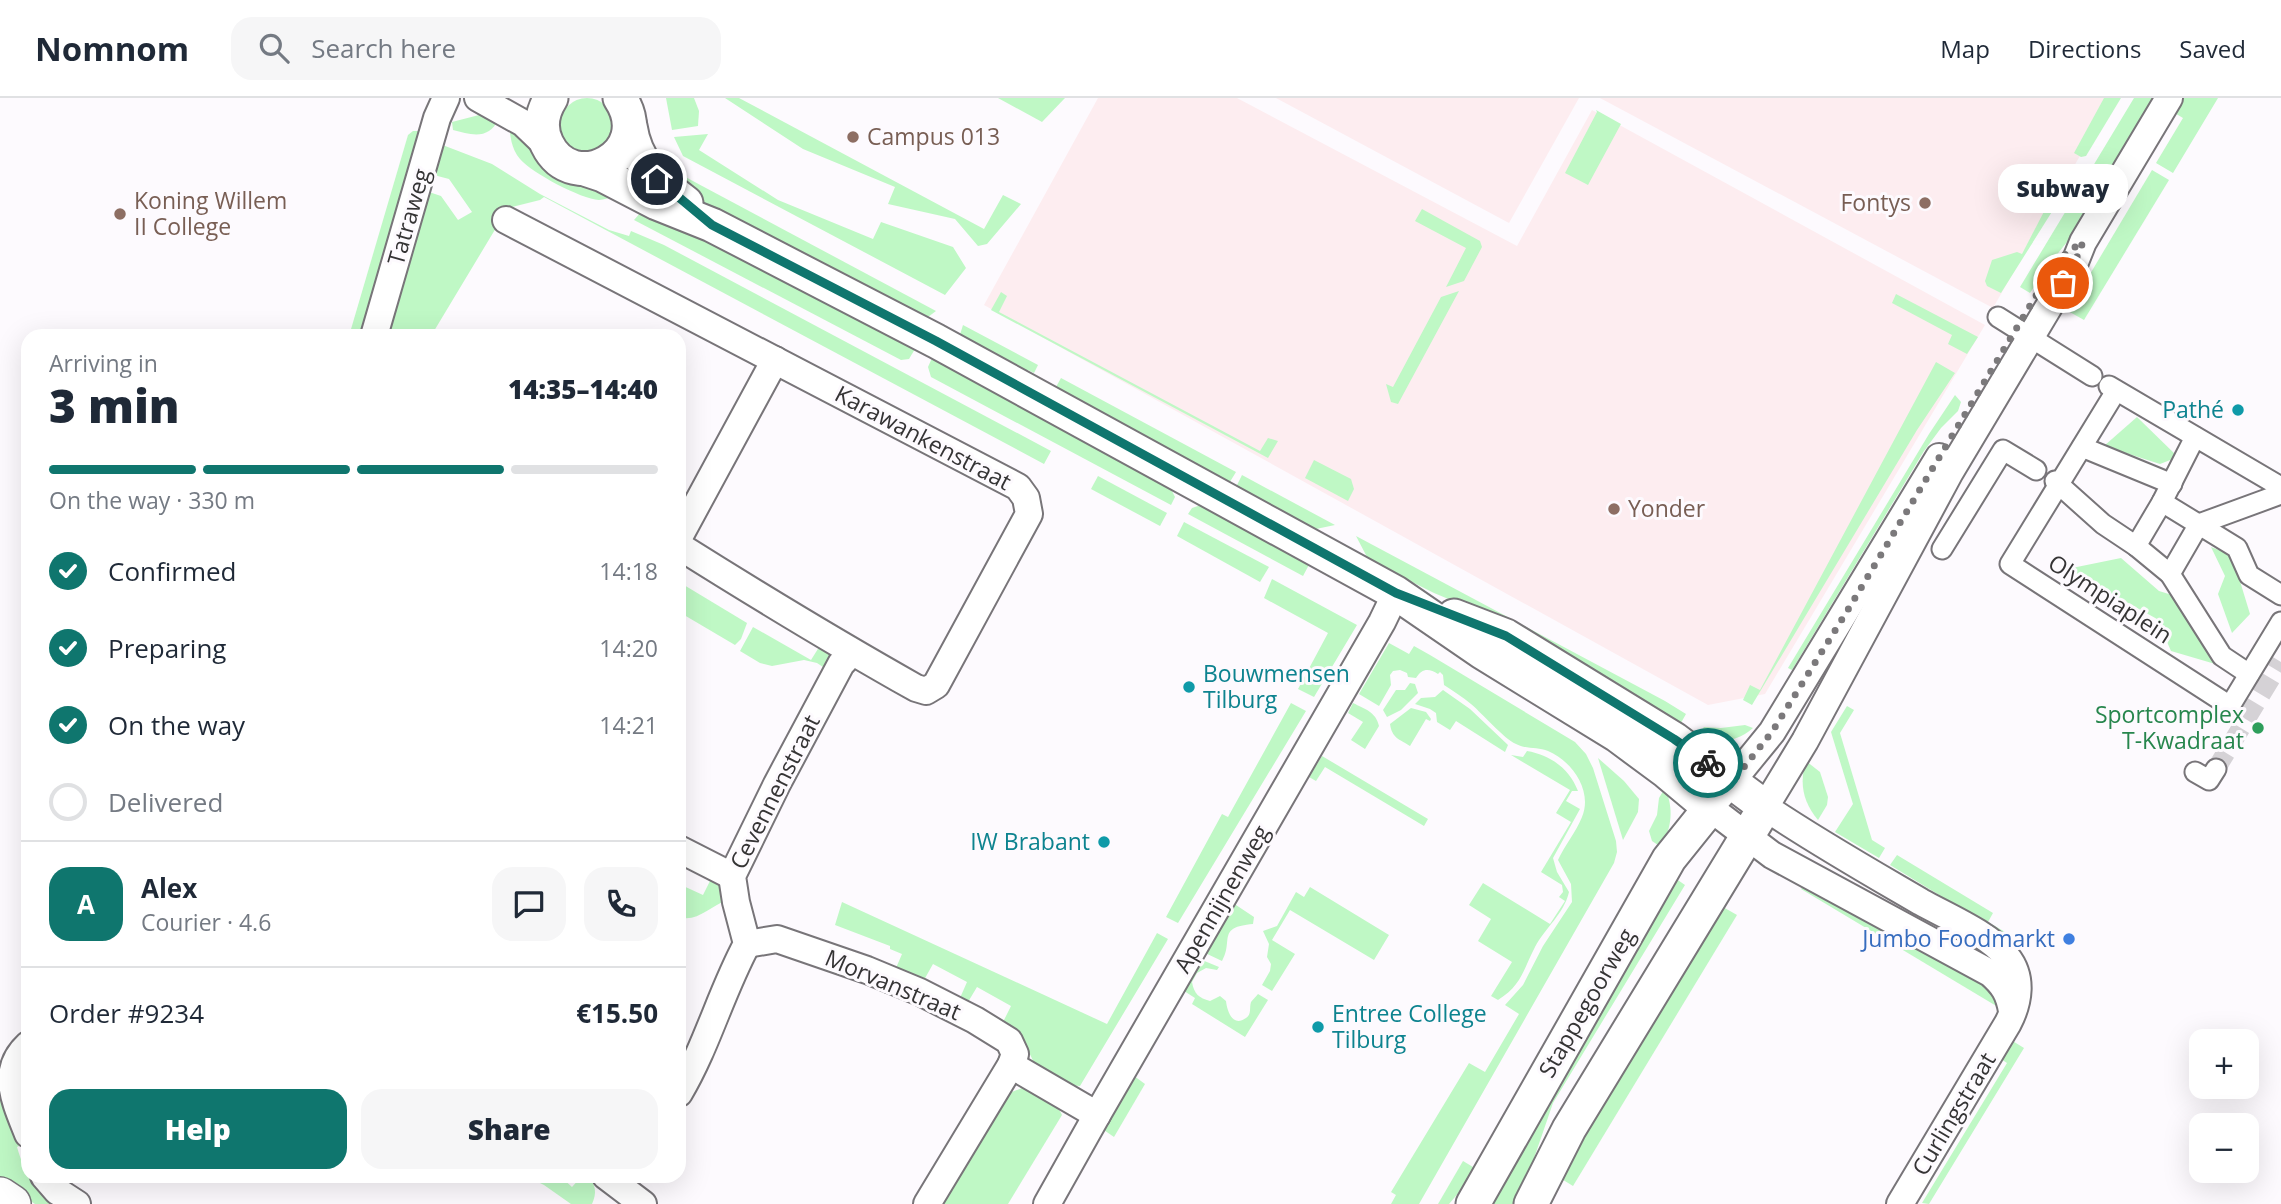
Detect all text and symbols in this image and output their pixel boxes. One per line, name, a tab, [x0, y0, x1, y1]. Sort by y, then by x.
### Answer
search box	[231, 17, 721, 80]
text: Nomnom	[35, 26, 189, 71]
icon: search	[255, 29, 293, 67]
text: Search here	[311, 30, 456, 66]
text: Map	[1940, 32, 1990, 65]
text: Directions	[2028, 32, 2141, 65]
text: Saved	[2179, 32, 2246, 65]
place label: Campus 013	[867, 120, 1000, 152]
marker: Campus 013	[845, 129, 861, 145]
pin	[627, 149, 687, 209]
icon: home	[638, 160, 676, 198]
street label: Tatraweg	[379, 164, 437, 269]
callout: Subway	[1998, 164, 2128, 213]
text: Subway	[2017, 172, 2109, 204]
place label: Koning Willem II College	[134, 184, 287, 242]
place label: Fontys	[1841, 186, 1911, 218]
marker: Fontys	[1917, 195, 1933, 211]
marker: Koning Willem II College	[112, 206, 128, 222]
pin	[2033, 253, 2093, 313]
icon: bag	[2044, 264, 2082, 302]
text: Arriving in	[49, 347, 158, 379]
text: 14:35–14:40	[508, 371, 658, 407]
text: 3 min	[49, 374, 180, 436]
street label: Karawankenstraat	[830, 377, 1017, 497]
place label: Pathé	[2162, 393, 2224, 425]
marker: Pathé	[2230, 402, 2246, 418]
text: On the way · 330 m	[49, 484, 255, 516]
place label: Yonder	[1628, 492, 1706, 524]
marker: Yonder	[1606, 501, 1622, 517]
street label: Olympiaplein	[2042, 546, 2179, 650]
icon: check	[49, 552, 87, 590]
text: Confirmed	[108, 553, 236, 589]
text: 14:18	[599, 555, 658, 587]
icon: check	[49, 629, 87, 667]
text: Preparing	[108, 630, 226, 666]
text: 14:20	[599, 632, 658, 664]
place label: Bouwmensen Tilburg	[1203, 657, 1350, 715]
marker: Bouwmensen Tilburg	[1181, 679, 1197, 695]
place label: Sportcomplex T-Kwadraat	[2095, 698, 2244, 756]
icon: check	[49, 706, 87, 744]
text: On the way	[108, 707, 245, 743]
text: 14:21	[599, 709, 658, 741]
street label: Cevennenstraat	[721, 709, 827, 874]
marker: Sportcomplex T-Kwadraat	[2250, 720, 2266, 736]
courier	[1673, 728, 1743, 798]
icon: bike	[1689, 744, 1727, 782]
text: Delivered	[108, 784, 223, 820]
street label: Apennijnenweg	[1166, 818, 1277, 978]
place label: IW Brabant	[970, 825, 1090, 857]
marker: IW Brabant	[1096, 834, 1112, 850]
button: chat	[492, 867, 566, 941]
button: phone	[584, 867, 658, 941]
text: Alex	[141, 870, 197, 906]
text: A	[77, 886, 95, 922]
text: Courier · 4.6	[141, 906, 271, 938]
street label: Stappegoorweg	[1530, 922, 1642, 1083]
place label: Jumbo Foodmarkt	[1860, 922, 2055, 954]
marker: Jumbo Foodmarkt	[2061, 931, 2077, 947]
street label: Morvanstraat	[821, 941, 966, 1027]
text: Order #9234	[49, 995, 204, 1031]
text: €15.50	[576, 995, 658, 1031]
place label: Entree College Tilburg	[1332, 997, 1487, 1055]
marker: Entree College Tilburg	[1310, 1019, 1326, 1035]
map controls	[2189, 1029, 2259, 1183]
button: +	[2189, 1029, 2259, 1099]
street label: Curlingstraat	[1904, 1046, 2003, 1181]
button: Help	[49, 1089, 347, 1169]
button: Share	[361, 1089, 658, 1169]
button: −	[2189, 1113, 2259, 1183]

